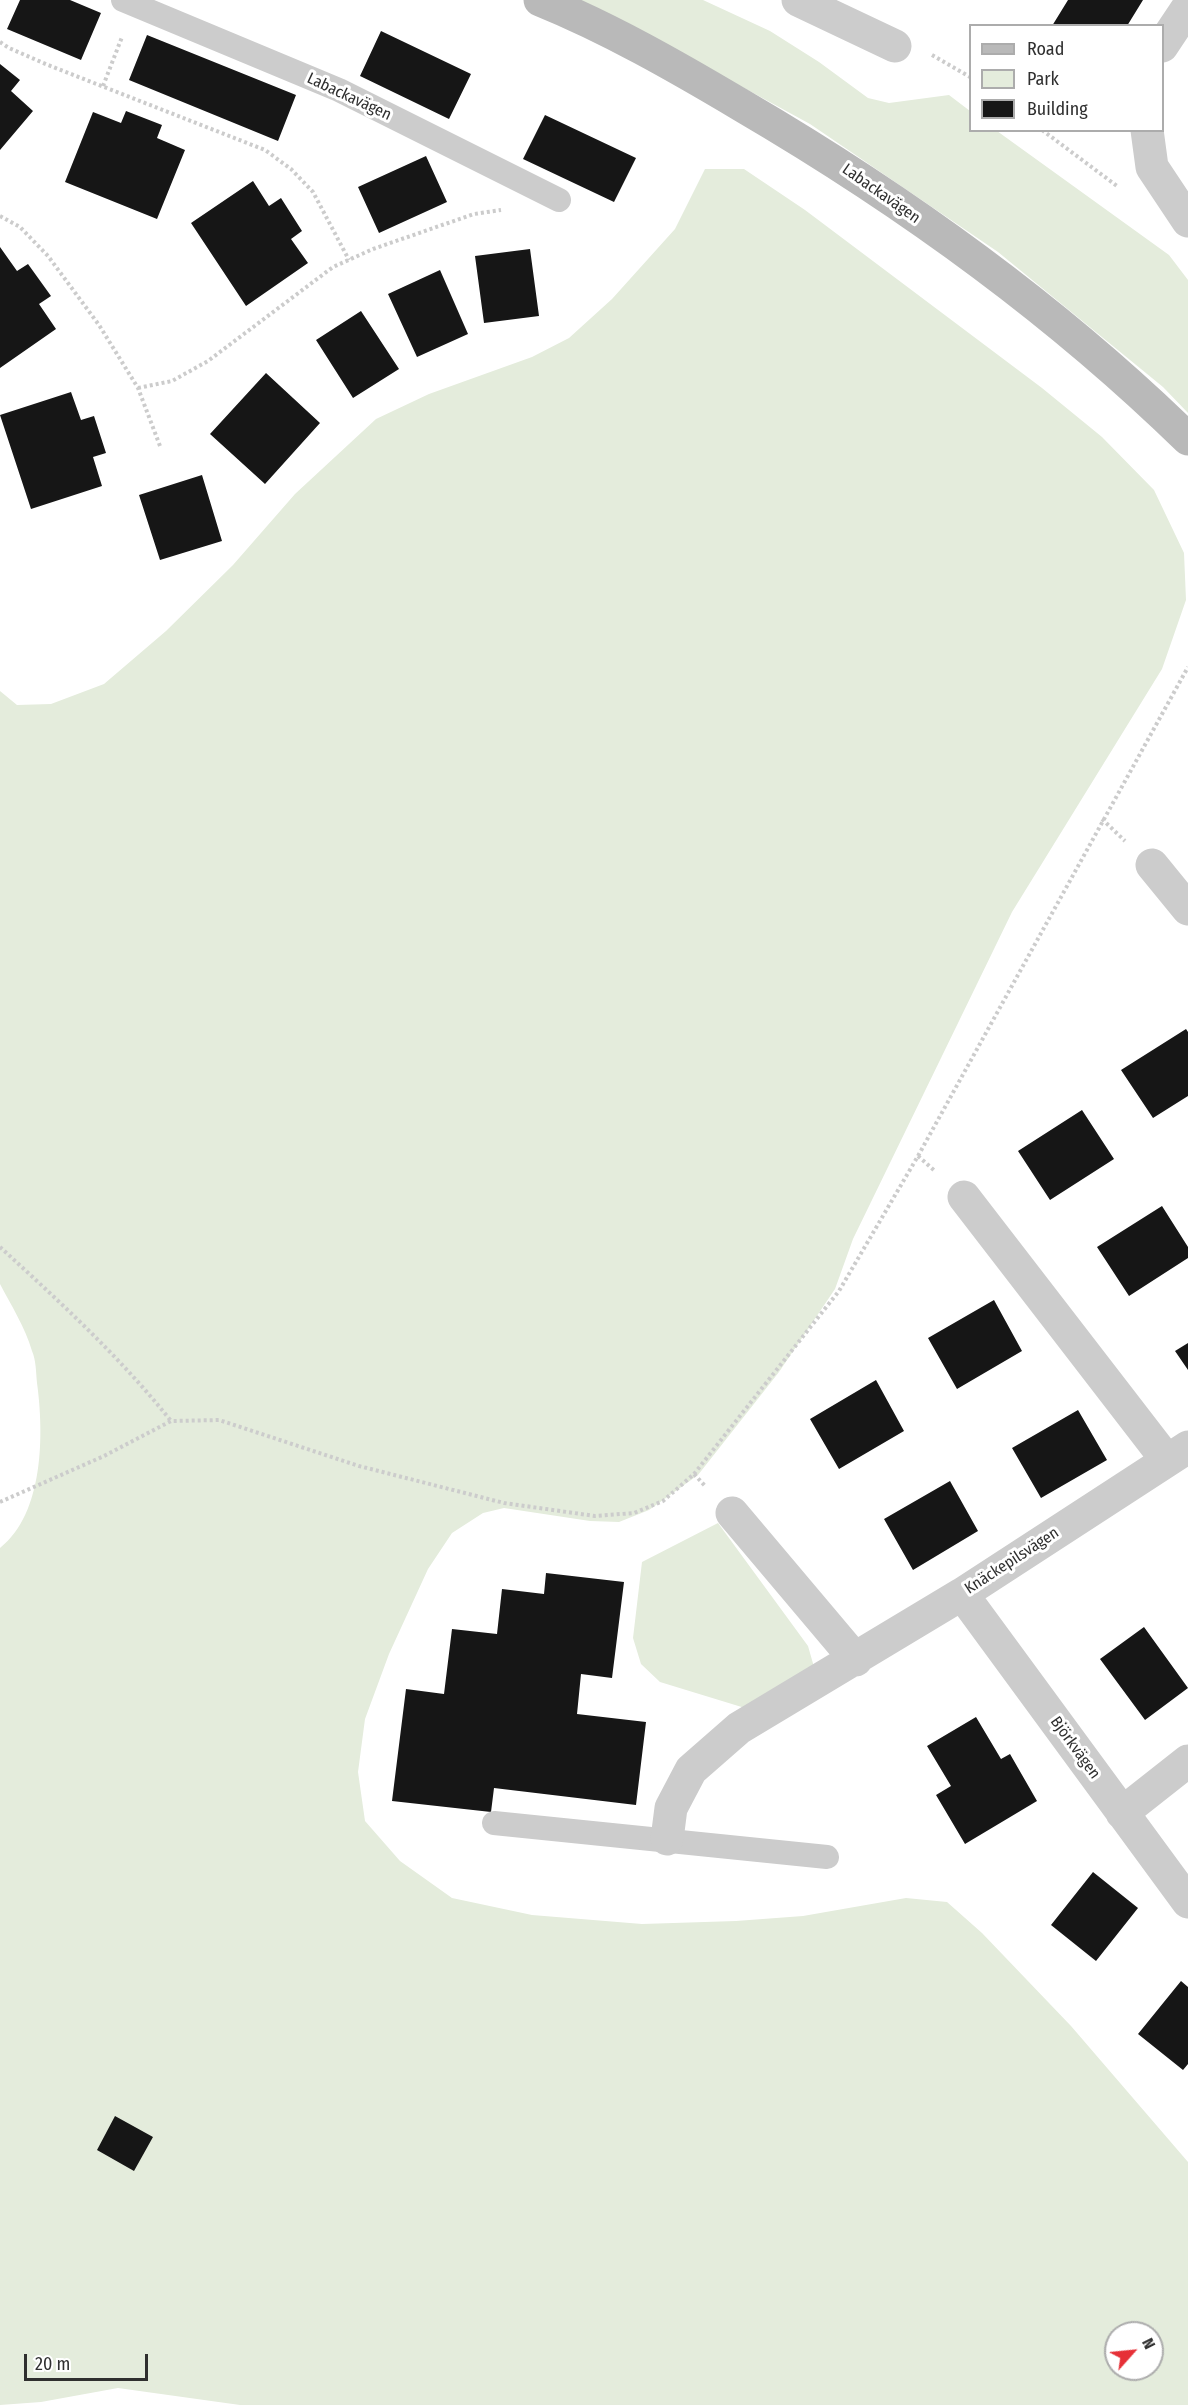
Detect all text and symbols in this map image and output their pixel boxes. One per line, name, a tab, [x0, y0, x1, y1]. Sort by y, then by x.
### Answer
legend	[969, 24, 1164, 132]
text: Road	[1027, 38, 1064, 60]
text: Park	[1027, 68, 1059, 90]
street label: Labackavägen	[304, 69, 394, 125]
text: Building	[1027, 98, 1088, 120]
street label: Labackavägen	[838, 160, 924, 228]
street label: Knäckepilsvägen	[961, 1523, 1063, 1599]
street label: Björkvägen	[1046, 1713, 1104, 1783]
north arrow	[1104, 2321, 1164, 2381]
text: N	[1138, 2335, 1159, 2352]
scale bar	[27, 2342, 152, 2380]
text: 20 m	[35, 2353, 70, 2375]

